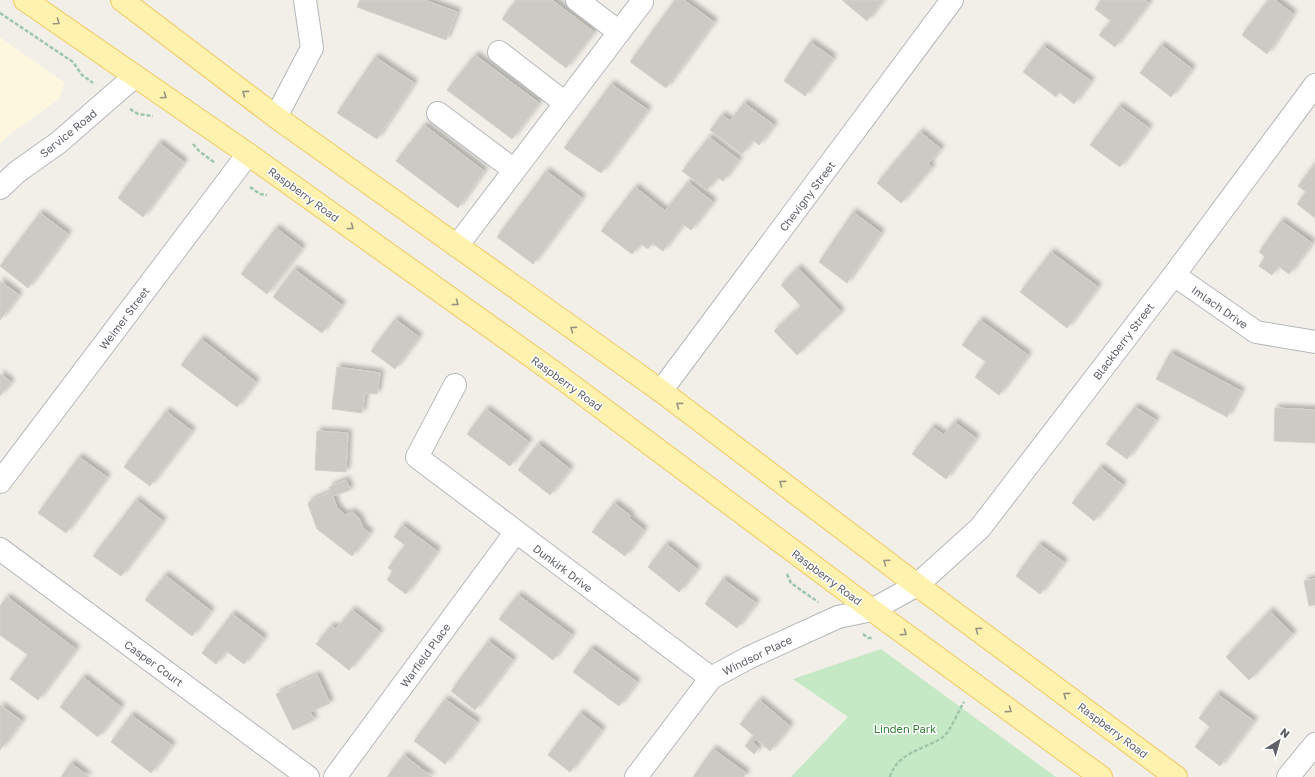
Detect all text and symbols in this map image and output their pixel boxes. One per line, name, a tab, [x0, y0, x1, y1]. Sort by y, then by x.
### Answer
one-way arrow	[53, 17, 60, 25]
one-way arrow	[160, 91, 167, 99]
one-way arrow	[243, 91, 250, 98]
street label: Service Road	[37, 106, 99, 160]
street label: Chevigny Street	[776, 158, 838, 234]
street label: Raspberry Road	[266, 164, 342, 224]
one-way arrow	[346, 222, 353, 229]
street label: Imlach Drive	[1189, 283, 1251, 331]
street label: Weimer Street	[96, 284, 152, 352]
one-way arrow	[452, 298, 459, 305]
street label: Blackberry Street	[1090, 300, 1156, 382]
one-way arrow	[570, 326, 577, 334]
street label: Raspberry Road	[529, 353, 605, 413]
one-way arrow	[676, 403, 683, 410]
one-way arrow	[780, 481, 787, 488]
street label: Dunkirk Drive	[531, 542, 595, 594]
street label: Raspberry Road	[790, 546, 864, 608]
one-way arrow	[883, 559, 890, 566]
street label: Warfield Place	[397, 620, 453, 690]
one-way arrow	[975, 627, 982, 635]
one-way arrow	[899, 628, 906, 635]
street label: Windsor Place	[720, 633, 794, 677]
street label: Casper Court	[122, 637, 186, 689]
one-way arrow	[1064, 693, 1071, 700]
street label: Raspberry Road	[1076, 699, 1150, 761]
one-way arrow	[1004, 705, 1011, 712]
north arrow	[1259, 721, 1299, 761]
park label: Linden Park	[874, 722, 936, 735]
text: N	[1278, 725, 1293, 740]

